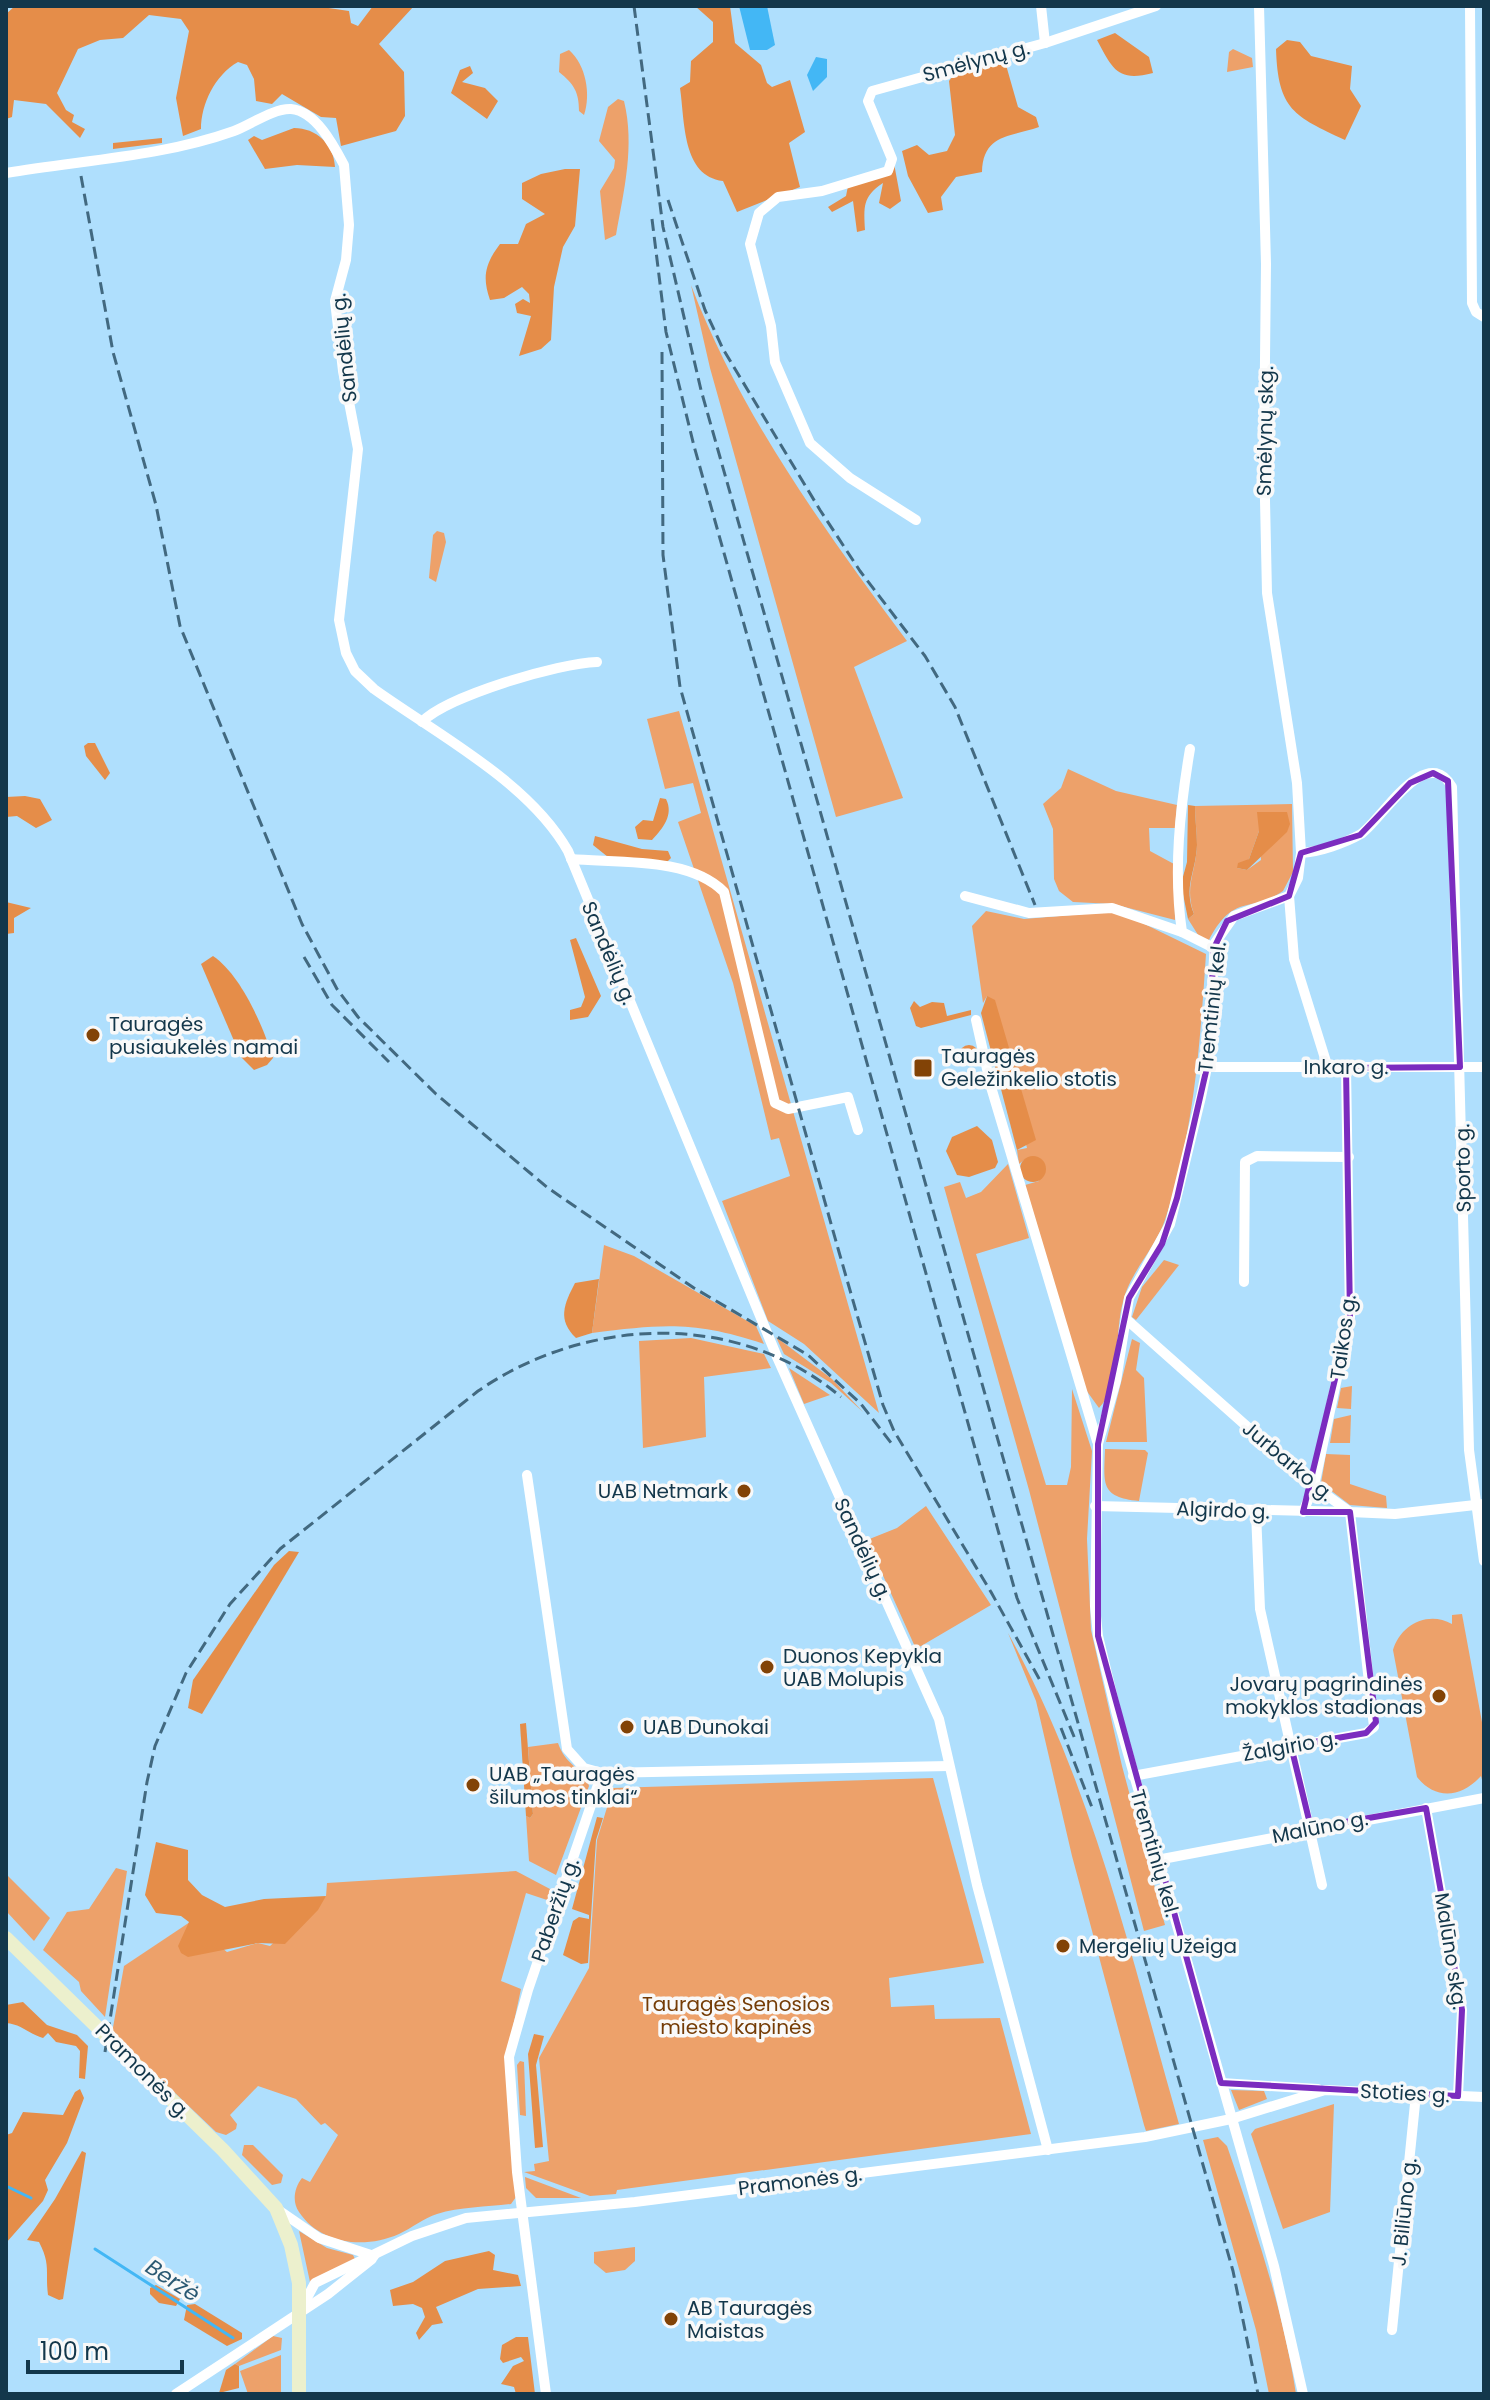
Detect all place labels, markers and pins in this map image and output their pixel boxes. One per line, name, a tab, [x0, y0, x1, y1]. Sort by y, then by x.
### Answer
place label: Tauragės pusiaukelės namai	[109, 1010, 298, 1061]
marker: Tauragės pusiaukelės namai	[84, 1026, 102, 1044]
place label: Tauragės Geležinkelio stotis	[941, 1042, 1117, 1093]
marker: Tauragės Geležinkelio stotis	[912, 1057, 934, 1079]
place label: UAB Netmark	[598, 1477, 729, 1505]
marker: UAB Netmark	[735, 1482, 753, 1500]
place label: Duonos Kepykla UAB Molupis	[783, 1642, 942, 1693]
marker: Duonos Kepykla UAB Molupis	[758, 1658, 776, 1676]
place label: Jovarų pagrindinės mokyklos stadionas	[1225, 1670, 1423, 1721]
marker: Jovarų pagrindinės mokyklos stadionas	[1430, 1687, 1448, 1705]
place label: UAB Dunokai	[643, 1713, 769, 1741]
marker: UAB Dunokai	[618, 1718, 636, 1736]
place label: UAB „Tauragės šilumos tinklai“	[489, 1760, 638, 1811]
marker: UAB „Tauragės šilumos tinklai“	[464, 1776, 482, 1794]
place label: Mergelių Užeiga	[1079, 1932, 1237, 1960]
marker: Mergelių Užeiga	[1054, 1937, 1072, 1955]
place label: AB Tauragės Maistas	[687, 2294, 813, 2345]
marker: AB Tauragės Maistas	[662, 2310, 680, 2328]

